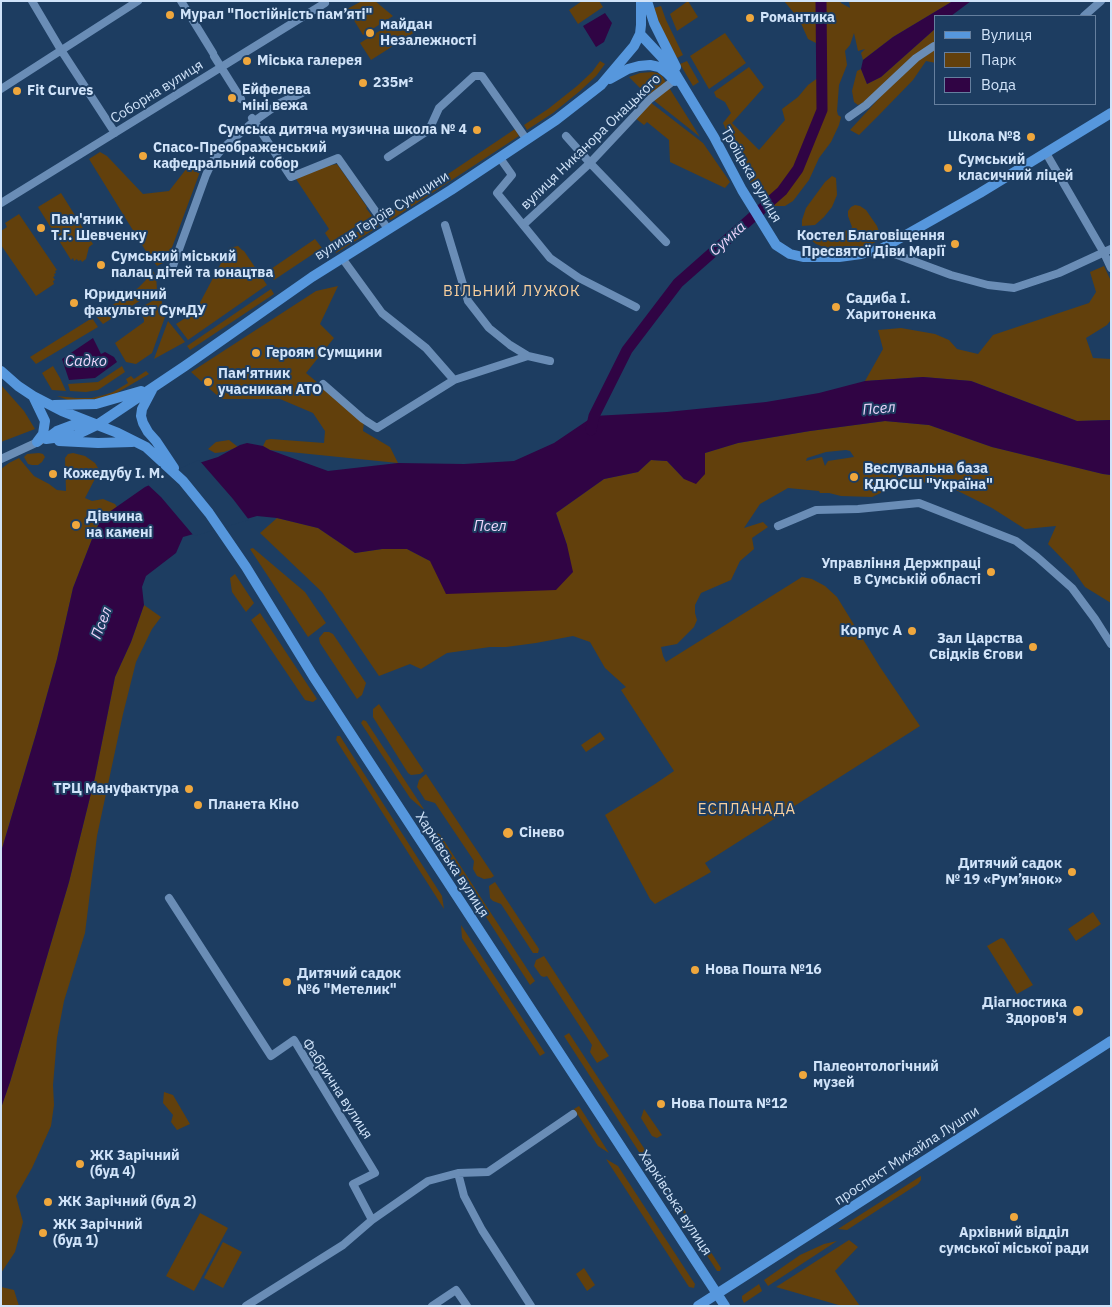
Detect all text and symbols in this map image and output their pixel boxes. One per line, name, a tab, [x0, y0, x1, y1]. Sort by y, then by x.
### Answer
place label: Мурал "Постійність пам’яті"	[180, 7, 372, 23]
marker: Мурал "Постійність пам’яті"	[164, 9, 176, 21]
place label: Романтика	[760, 10, 835, 26]
marker: Романтика	[744, 12, 756, 24]
legend	[934, 15, 1097, 105]
place label: майдан Незалежності	[380, 17, 477, 49]
text: Вулиця	[981, 25, 1032, 44]
marker: майдан Незалежності	[364, 27, 376, 39]
text: Парк	[981, 50, 1016, 69]
place label: Міська галерея	[257, 53, 362, 69]
marker: Міська галерея	[241, 55, 253, 67]
street label: Соборна вулиця	[108, 57, 206, 127]
street label: вулиця Никанора Онацького	[517, 71, 665, 213]
place label: 235м²	[373, 75, 413, 91]
text: Вода	[981, 75, 1016, 94]
marker: 235м²	[357, 77, 369, 89]
place label: Ейфелева міні вежа	[242, 82, 311, 114]
place label: Fit Curves	[27, 83, 93, 99]
marker: Fit Curves	[11, 85, 23, 97]
marker: Ейфелева міні вежа	[226, 92, 238, 104]
place label: Сумська дитяча музична школа № 4	[218, 122, 467, 138]
marker: Сумська дитяча музична школа № 4	[471, 124, 483, 136]
street label: Троїцька вулиця	[717, 124, 785, 226]
place label: Школа №8	[948, 129, 1021, 145]
marker: Школа №8	[1025, 131, 1037, 143]
place label: Спасо-Преображенський кафедральний собор	[153, 140, 327, 172]
marker: Спасо-Преображенський кафедральний собор	[137, 150, 149, 162]
place label: Сумський класичний ліцей	[958, 152, 1073, 184]
marker: Сумський класичний ліцей	[942, 162, 954, 174]
street label: вулиця Героїв Сумщини	[312, 168, 452, 264]
place label: Пам'ятник Т.Г. Шевченку	[51, 212, 146, 244]
water label: Сумка	[706, 218, 750, 260]
marker: Пам'ятник Т.Г. Шевченку	[35, 222, 47, 234]
place label: Костел Благовіщення Пресвятої Діви Марії	[797, 228, 945, 260]
marker: Костел Благовіщення Пресвятої Діви Марії	[949, 238, 961, 250]
place label: Сумський міський палац дітей та юнацтва	[111, 249, 273, 282]
marker: Сумський міський палац дітей та юнацтва	[95, 259, 107, 271]
district label: ВІЛЬНИЙ ЛУЖОК	[441, 283, 583, 301]
place label: Юридичний факультет СумДУ	[84, 287, 206, 320]
place label: Садиба І. Харитоненка	[846, 291, 936, 324]
marker: Юридичний факультет СумДУ	[68, 297, 80, 309]
marker: Садиба І. Харитоненка	[830, 301, 842, 313]
place label: Героям Сумщини	[266, 345, 382, 361]
marker: Героям Сумщини	[250, 347, 262, 359]
water label: Садко	[65, 353, 107, 371]
place label: Пам'ятник учасникам АТО	[218, 366, 322, 398]
marker: Пам'ятник учасникам АТО	[202, 376, 214, 388]
water label: Псел	[862, 399, 896, 419]
place label: Веслувальна база КДЮСШ "Україна"	[864, 461, 993, 494]
place label: Кожедубу І. М.	[63, 466, 165, 482]
marker: Кожедубу І. М.	[47, 468, 59, 480]
marker: Веслувальна база КДЮСШ "Україна"	[848, 471, 860, 483]
place label: Дівчина на камені	[86, 509, 153, 542]
water label: Псел	[473, 518, 507, 536]
marker: Дівчина на камені	[70, 519, 82, 531]
place label: Управління Держпраці в Сумській області	[822, 556, 981, 588]
marker: Управління Держпраці в Сумській області	[985, 566, 997, 578]
water label: Псел	[88, 604, 116, 642]
place label: Корпус А	[840, 623, 902, 639]
marker: Корпус А	[906, 625, 918, 637]
place label: Зал Царства Свідків Єгови	[929, 631, 1023, 664]
marker: Зал Царства Свідків Єгови	[1027, 641, 1039, 653]
place label: ТРЦ Мануфактура	[54, 781, 179, 797]
marker: ТРЦ Мануфактура	[183, 783, 195, 795]
place label: Планета Кіно	[208, 797, 299, 813]
marker: Планета Кіно	[192, 799, 204, 811]
district label: ЕСПЛАНАДА	[697, 801, 797, 819]
street label: Харківська вулиця	[412, 809, 492, 921]
place label: Сінево	[519, 825, 565, 841]
marker: Сінево	[501, 826, 515, 840]
place label: Дитячий садок № 19 «Рум’янок»	[945, 856, 1062, 889]
marker: Дитячий садок № 19 «Рум’янок»	[1066, 866, 1078, 878]
place label: Нова Пошта №16	[705, 962, 822, 978]
marker: Нова Пошта №16	[689, 964, 701, 976]
place label: Дитячий садок №6 "Метелик"	[297, 966, 401, 999]
marker: Дитячий садок №6 "Метелик"	[281, 976, 293, 988]
place label: Діагностика Здоров'я	[982, 995, 1067, 1028]
marker: Діагностика Здоров'я	[1071, 1004, 1085, 1018]
street label: Фабрична вулиця	[298, 1036, 376, 1142]
place label: Палеонтологічний музей	[813, 1059, 939, 1092]
marker: Палеонтологічний музей	[797, 1069, 809, 1081]
place label: Нова Пошта №12	[671, 1096, 788, 1112]
marker: Нова Пошта №12	[655, 1098, 667, 1110]
street label: проспект Михайла Лушпи	[831, 1103, 983, 1209]
street label: Харківська вулиця	[635, 1147, 715, 1259]
place label: ЖК Зарічний (буд 4)	[90, 1148, 180, 1180]
marker: ЖК Зарічний (буд 4)	[74, 1158, 86, 1170]
place label: ЖК Зарічний (буд 2)	[58, 1194, 196, 1210]
marker: ЖК Зарічний (буд 2)	[42, 1196, 54, 1208]
marker: Архівний відділ сумської міської ради	[1008, 1211, 1020, 1223]
place label: ЖК Зарічний (буд 1)	[53, 1217, 143, 1250]
place label: Архівний відділ сумської міської ради	[939, 1225, 1089, 1258]
marker: ЖК Зарічний (буд 1)	[37, 1227, 49, 1239]

